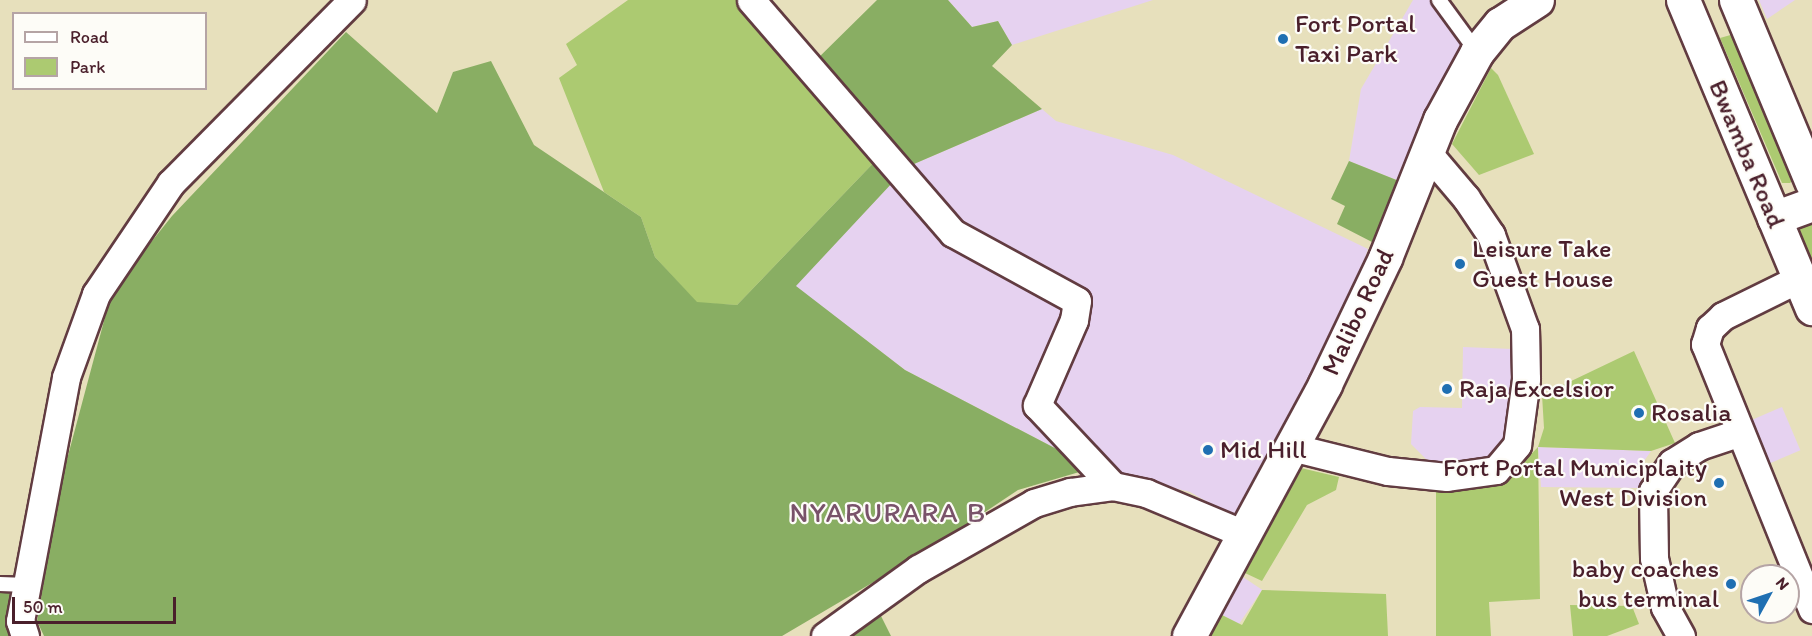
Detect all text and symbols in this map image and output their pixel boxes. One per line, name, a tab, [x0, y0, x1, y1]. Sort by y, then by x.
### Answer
place label: Fort Portal Taxi Park	[1295, 8, 1414, 70]
legend	[12, 12, 207, 90]
text: Road	[70, 26, 109, 48]
marker: Fort Portal Taxi Park	[1276, 32, 1290, 46]
text: Park	[70, 56, 105, 78]
street label: Bwamba Road	[1702, 76, 1792, 232]
place label: Leisure Take Guest House	[1472, 233, 1613, 294]
street label: Malibo Road	[1315, 244, 1401, 380]
marker: Leisure Take Guest House	[1453, 257, 1467, 271]
place label: Raja Excelsior	[1459, 373, 1613, 405]
marker: Raja Excelsior	[1440, 382, 1454, 396]
place label: Rosalia	[1651, 397, 1732, 429]
marker: Rosalia	[1632, 406, 1646, 420]
place label: Mid Hill	[1220, 434, 1307, 466]
marker: Mid Hill	[1201, 443, 1215, 457]
place label: Fort Portal Municiplaity West Division	[1444, 452, 1707, 514]
marker: Fort Portal Municiplaity West Division	[1712, 476, 1726, 490]
district label: NYARURARA B	[788, 495, 988, 529]
place label: baby coaches bus terminal	[1572, 553, 1719, 614]
north arrow	[1740, 564, 1800, 624]
text: N	[1772, 573, 1793, 594]
marker: baby coaches bus terminal	[1724, 577, 1738, 591]
scale bar	[15, 585, 178, 623]
text: 50 m	[23, 596, 63, 618]

